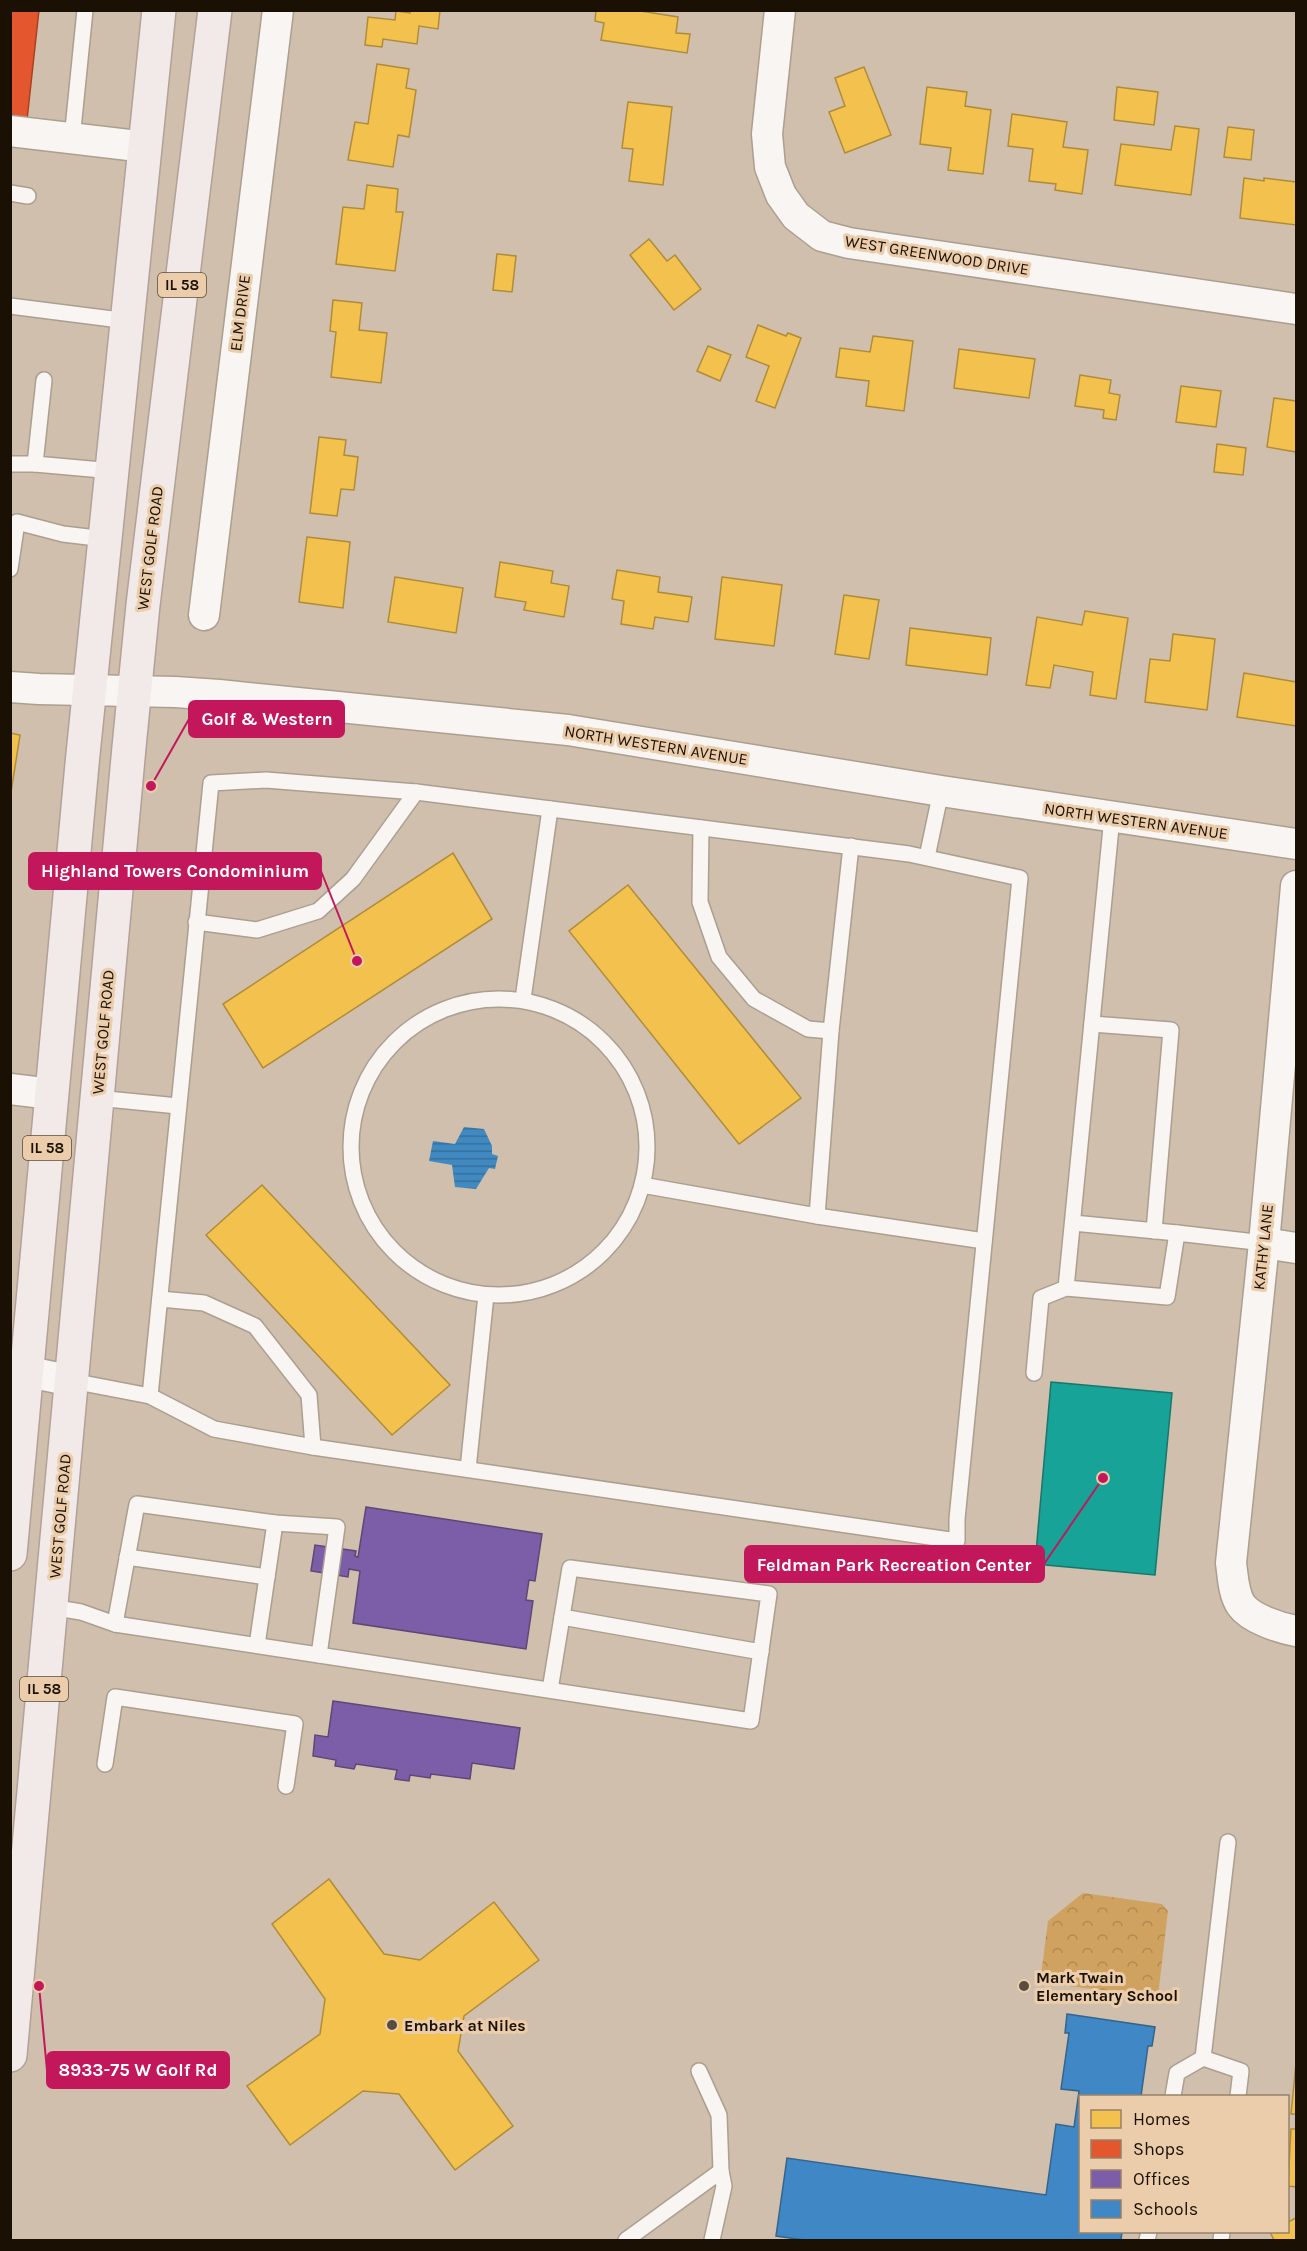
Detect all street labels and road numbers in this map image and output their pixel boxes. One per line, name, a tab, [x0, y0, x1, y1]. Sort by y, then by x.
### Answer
street label: WEST GREENWOOD DRIVE	[844, 231, 1030, 279]
road number: IL 58	[158, 273, 206, 297]
street label: ELM DRIVE	[226, 274, 254, 352]
street label: WEST GOLF ROAD	[133, 485, 167, 611]
street label: NORTH WESTERN AVENUE	[563, 721, 749, 769]
street label: NORTH WESTERN AVENUE	[1043, 799, 1229, 843]
street label: WEST GOLF ROAD	[88, 969, 118, 1095]
road number: IL 58	[23, 1136, 71, 1160]
street label: KATHY LANE	[1249, 1203, 1277, 1291]
street label: WEST GOLF ROAD	[45, 1453, 75, 1579]
road number: IL 58	[20, 1677, 68, 1701]

